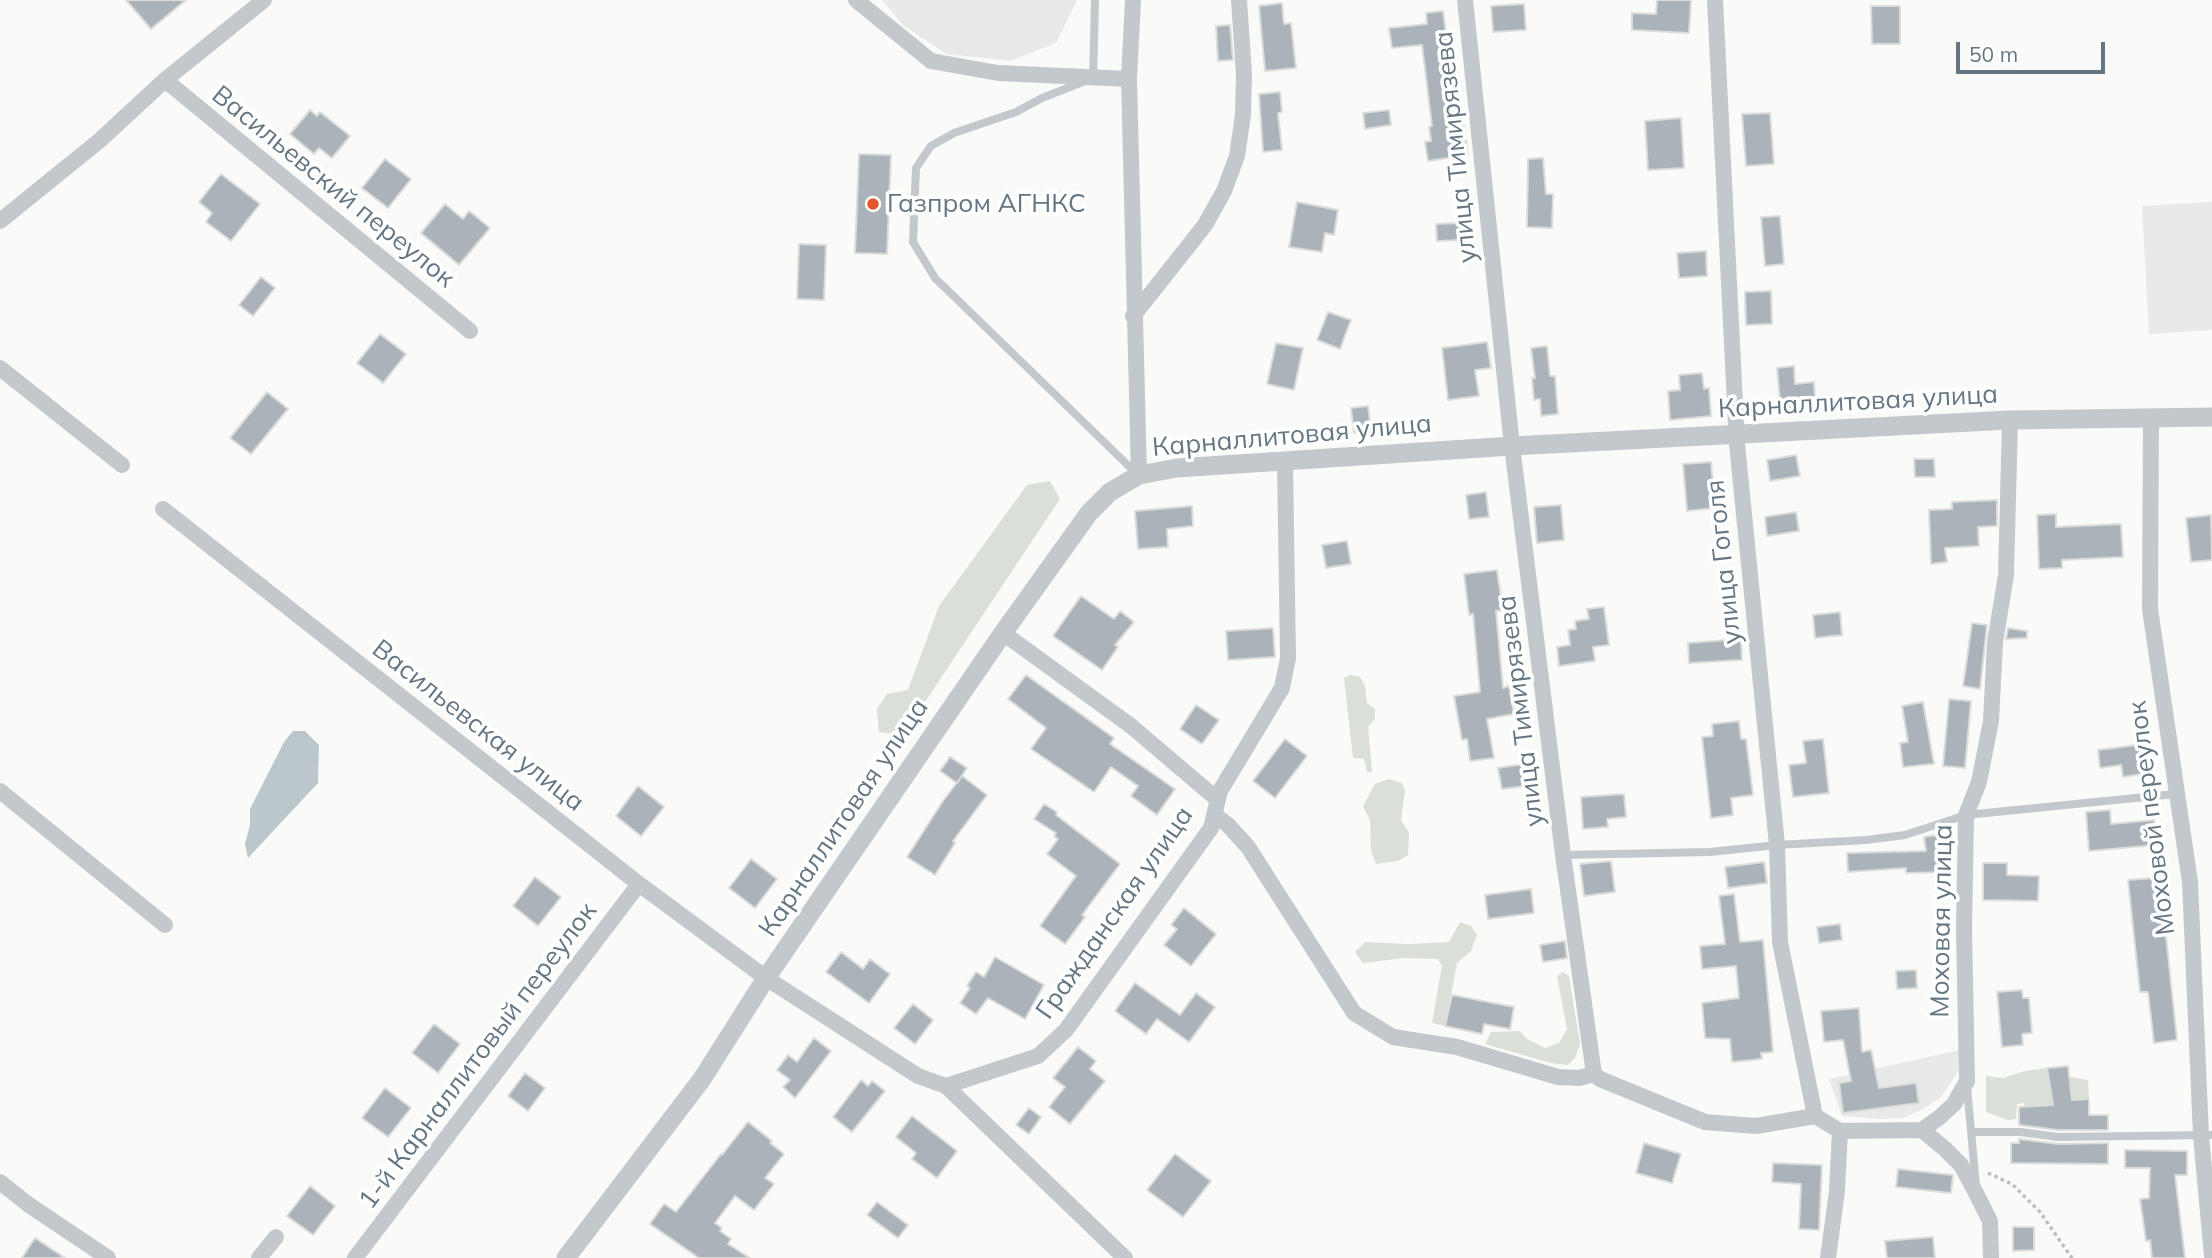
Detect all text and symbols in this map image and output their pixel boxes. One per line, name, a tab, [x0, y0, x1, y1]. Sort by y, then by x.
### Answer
scale bar	[1960, 28, 2109, 72]
street label: улица Тимирязева	[1428, 30, 1484, 264]
text: 50 m	[1969, 41, 2018, 67]
street label: Васильевский переулок	[205, 80, 461, 294]
place label: Газпром АГНКС	[887, 188, 1086, 220]
marker: Газпром АГНКС	[865, 196, 881, 212]
street label: Карналлитовая улица	[1717, 379, 1999, 425]
street label: Карналлитовая улица	[1151, 408, 1433, 464]
street label: улица Гоголя	[1700, 478, 1748, 646]
street label: улица Тимирязева	[1491, 594, 1551, 828]
street label: Васильевская улица	[366, 634, 590, 818]
street label: Карналлитовая улица	[753, 693, 935, 943]
street label: Моховой переулок	[2122, 699, 2182, 937]
street label: Гражданская улица	[1030, 801, 1200, 1025]
street label: Моховая улица	[1925, 824, 1959, 1018]
street label: 1-й Карналлитовый переулок	[352, 897, 604, 1215]

